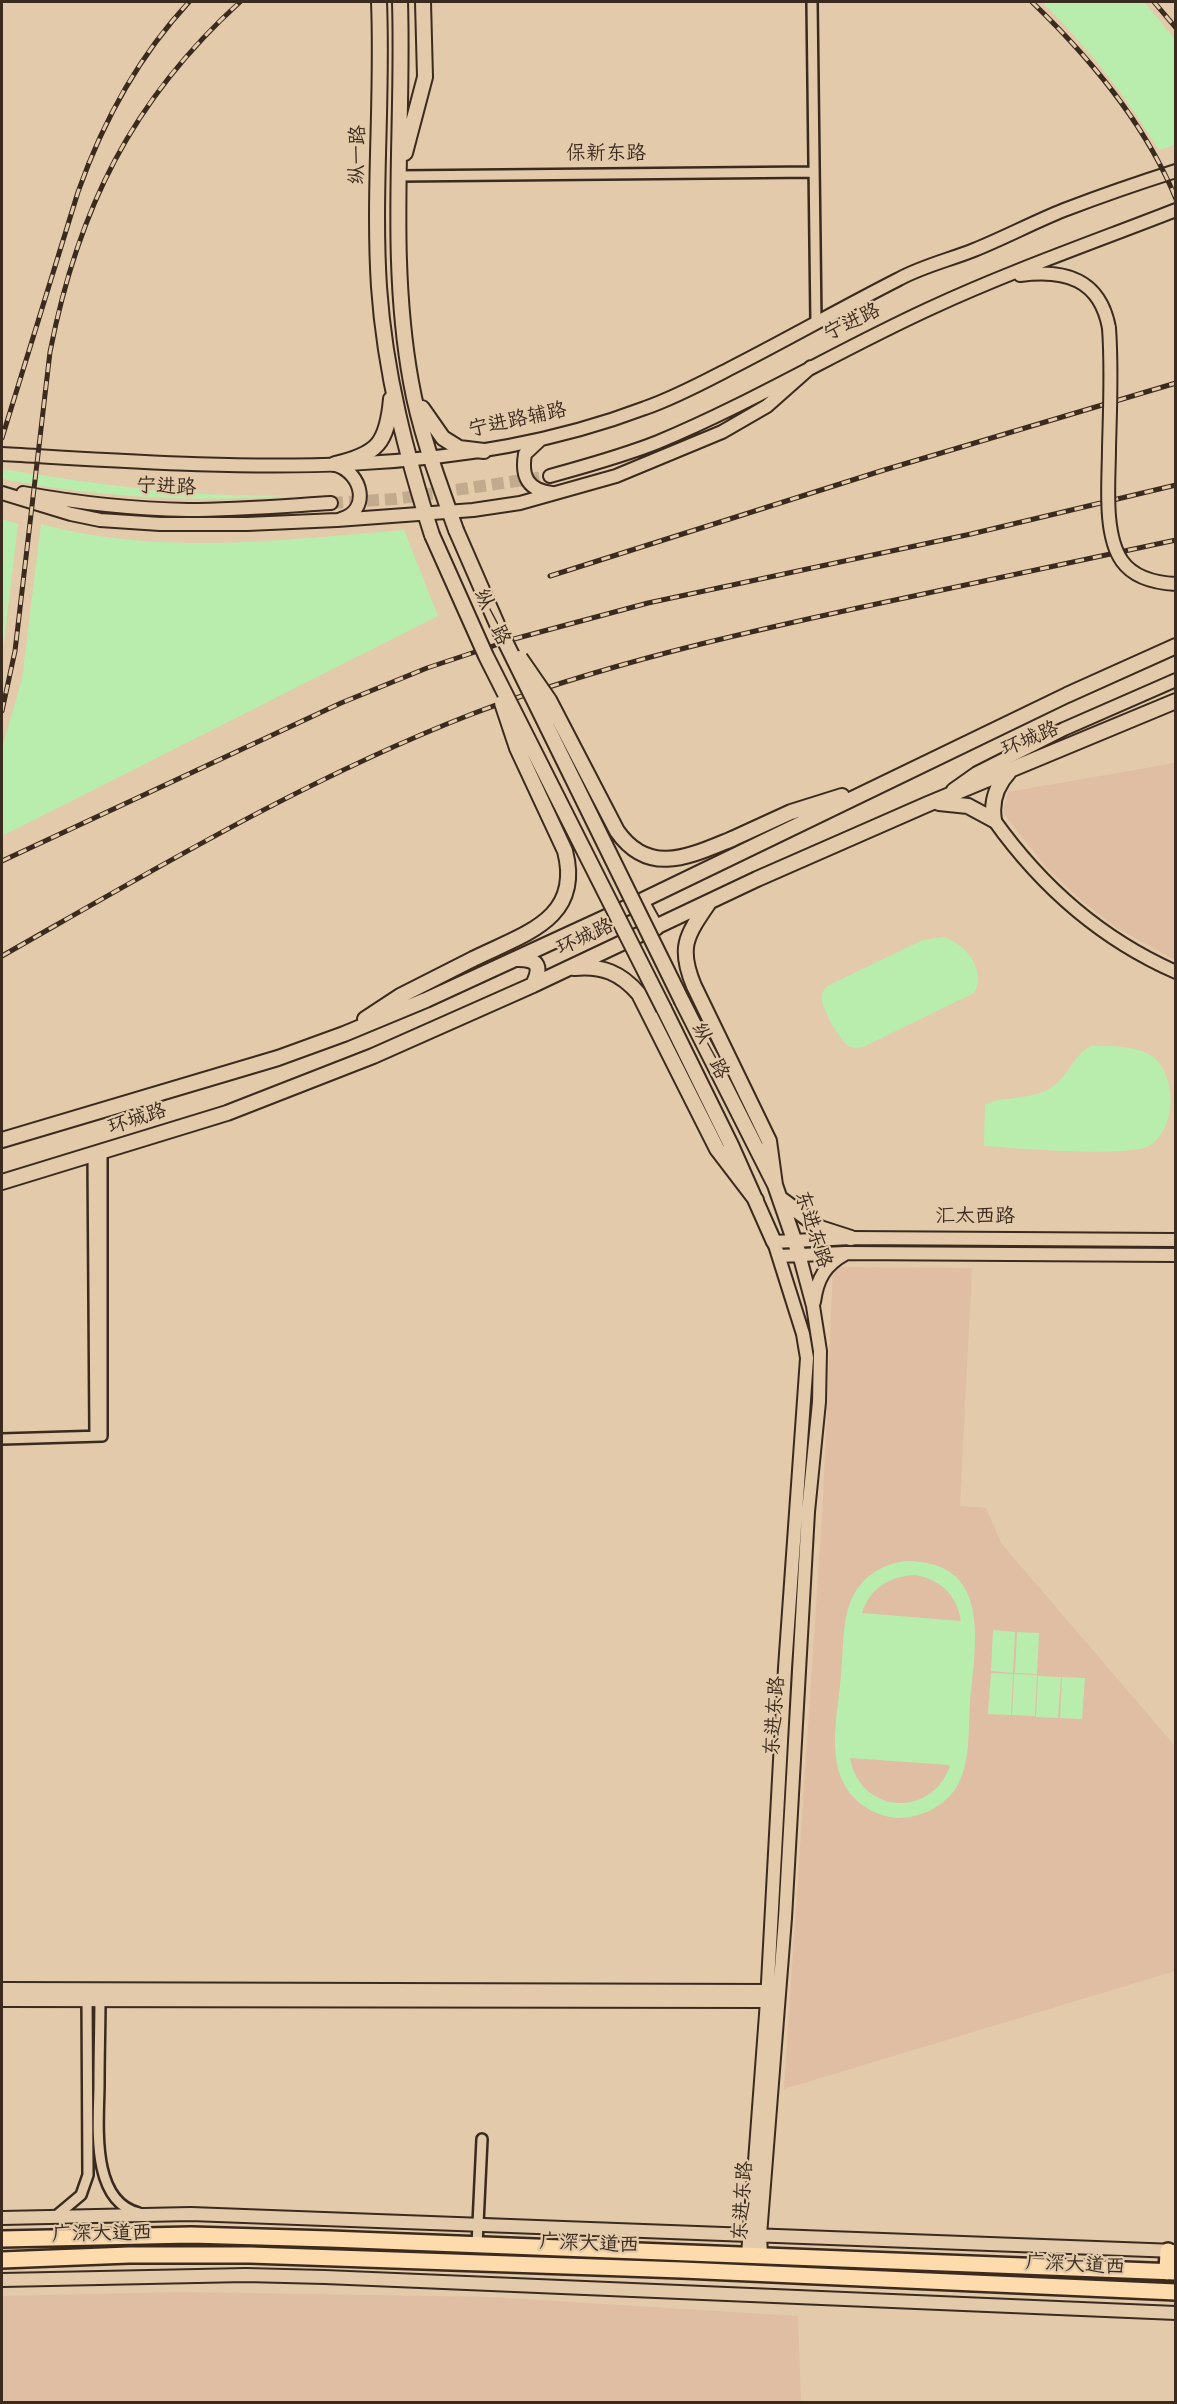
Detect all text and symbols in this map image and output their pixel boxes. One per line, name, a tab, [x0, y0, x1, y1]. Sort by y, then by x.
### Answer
street label: 纵一路	[347, 125, 373, 185]
street label: 保新东路	[566, 144, 646, 168]
street label: 宁进路	[821, 300, 885, 348]
street label: 宁进路辅路	[467, 400, 569, 444]
street label: 宁进路	[136, 476, 196, 502]
street label: 纵一路	[466, 586, 514, 650]
street label: 环城路	[999, 718, 1063, 764]
street label: 环城路	[554, 915, 618, 963]
street label: 纵一路	[684, 1020, 732, 1084]
street label: 环城路	[106, 1100, 170, 1142]
street label: 东进东路	[787, 1188, 835, 1272]
street label: 汇太西路	[935, 1207, 1015, 1231]
street label: 东进东路	[762, 1675, 792, 1757]
street label: 东进东路	[730, 2160, 760, 2242]
street label: 广深大道西	[52, 2223, 152, 2249]
street label: 广深大道西	[539, 2232, 639, 2260]
street label: 广深大道西	[1024, 2252, 1126, 2282]

